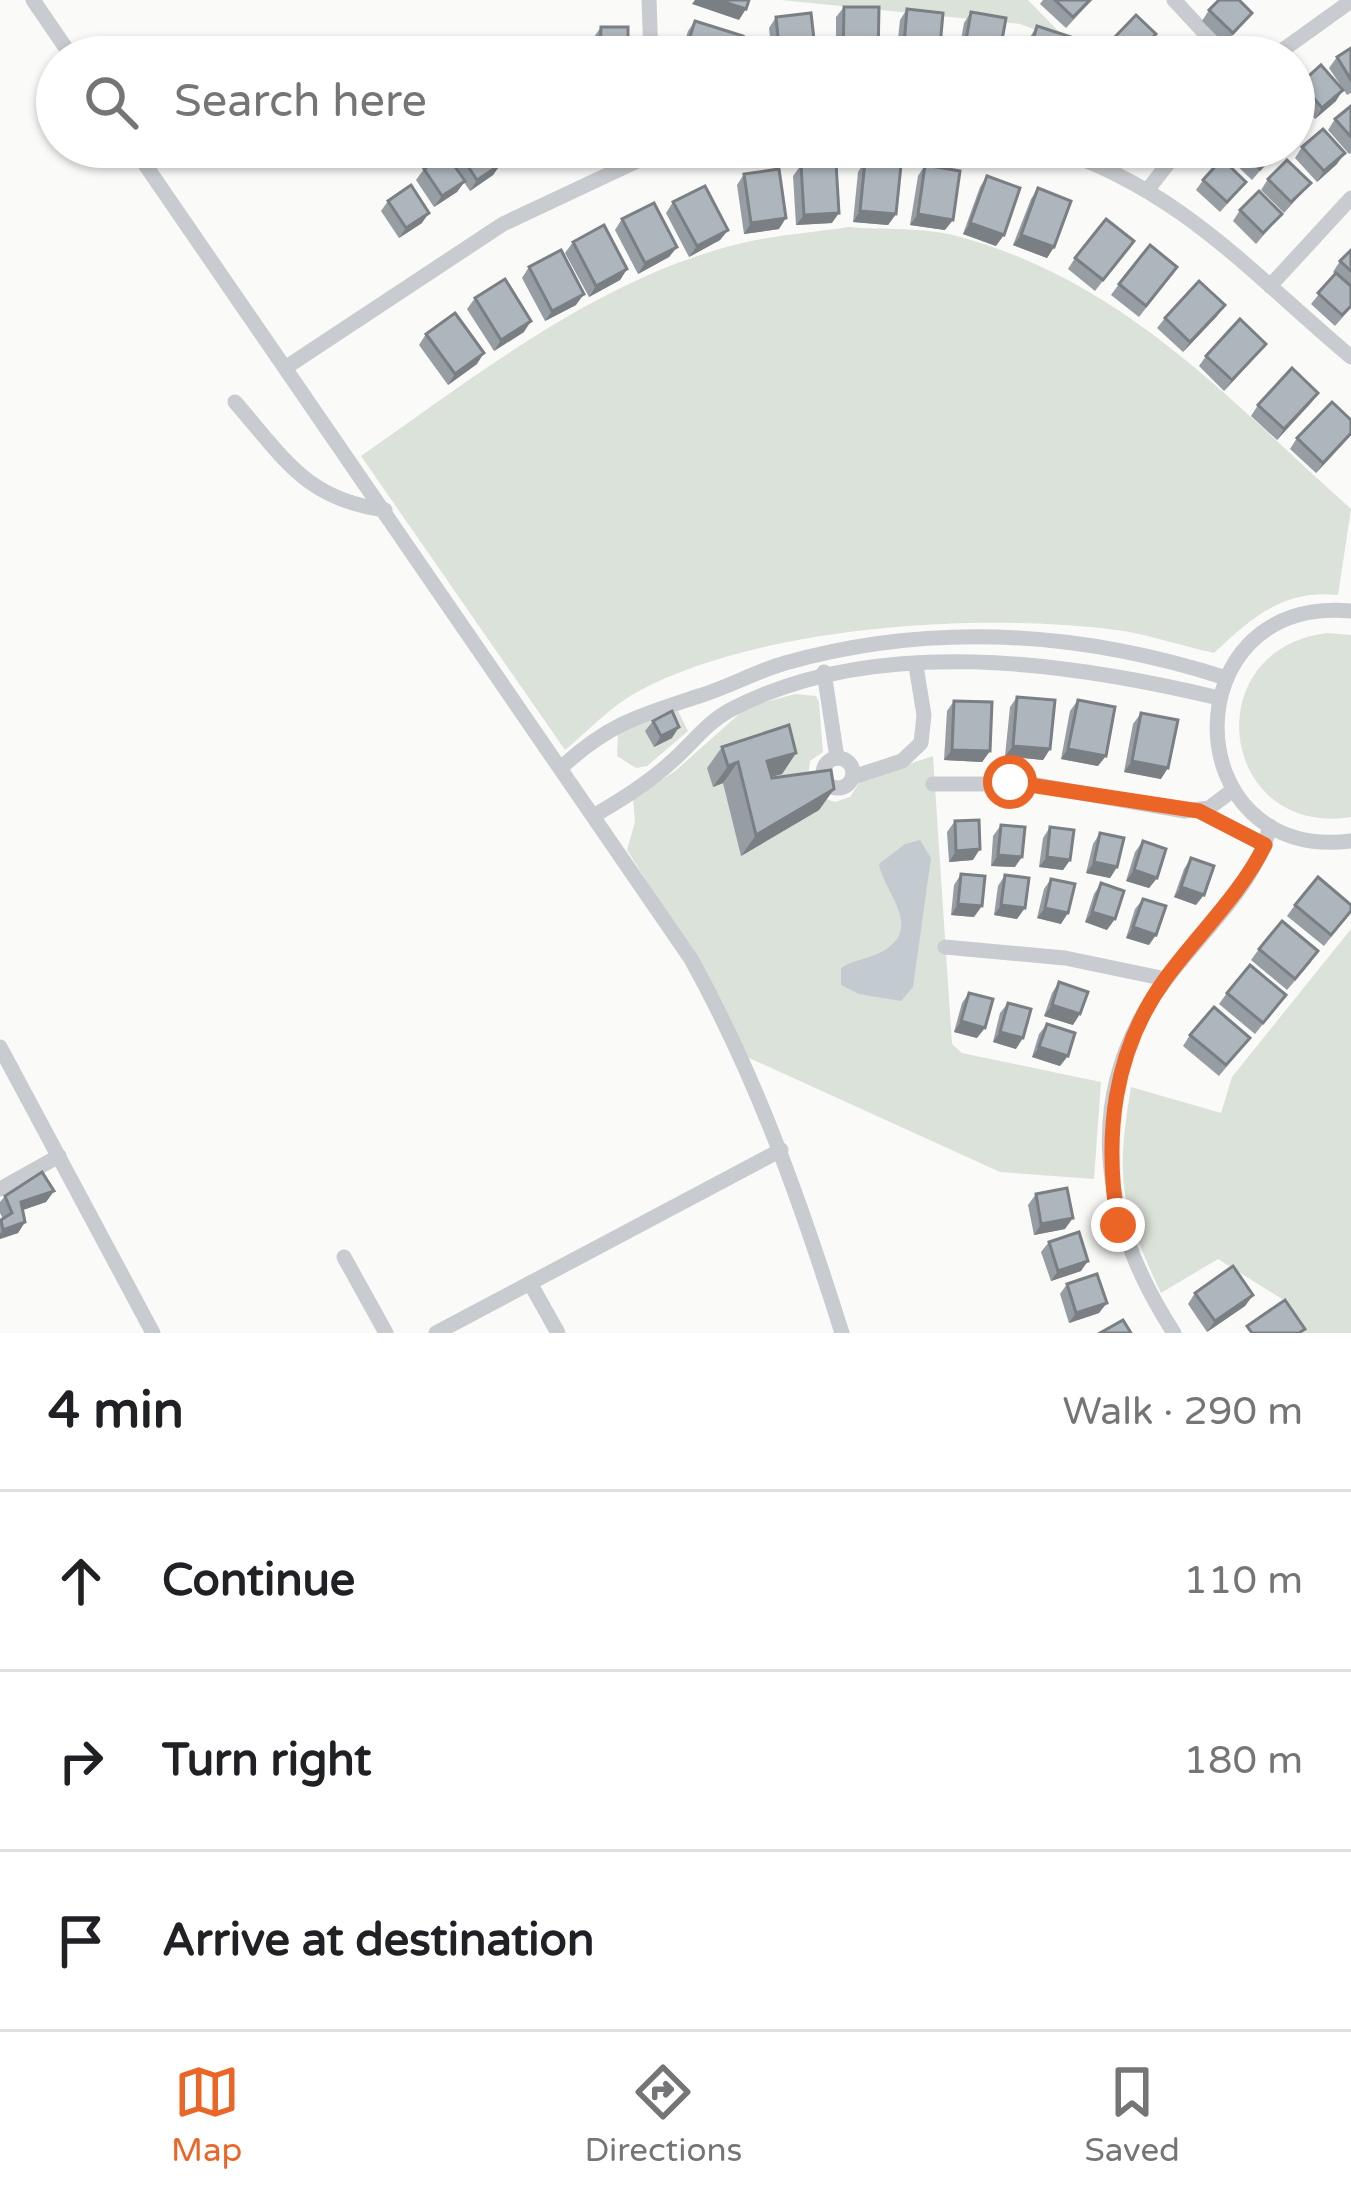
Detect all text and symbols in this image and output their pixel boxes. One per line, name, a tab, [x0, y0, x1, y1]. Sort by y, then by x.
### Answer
search box	[36, 36, 1315, 168]
icon: search	[78, 69, 144, 135]
text: Search here	[174, 75, 427, 129]
route start	[983, 755, 1037, 809]
route end	[1091, 1198, 1145, 1252]
text: 4 min	[48, 1380, 184, 1442]
text: Walk · 290 m	[1062, 1388, 1303, 1435]
icon: ahead	[48, 1548, 114, 1614]
text: Continue	[162, 1554, 355, 1608]
text: 110 m	[1184, 1557, 1303, 1604]
icon: right	[48, 1728, 114, 1794]
text: Turn right	[162, 1734, 371, 1788]
text: 180 m	[1184, 1737, 1303, 1784]
icon: arrive	[48, 1908, 114, 1974]
text: Arrive at destination	[162, 1914, 594, 1968]
tab: Map	[171, 2059, 242, 2170]
tab: Directions	[584, 2059, 742, 2170]
tab: Saved	[1085, 2059, 1180, 2170]

